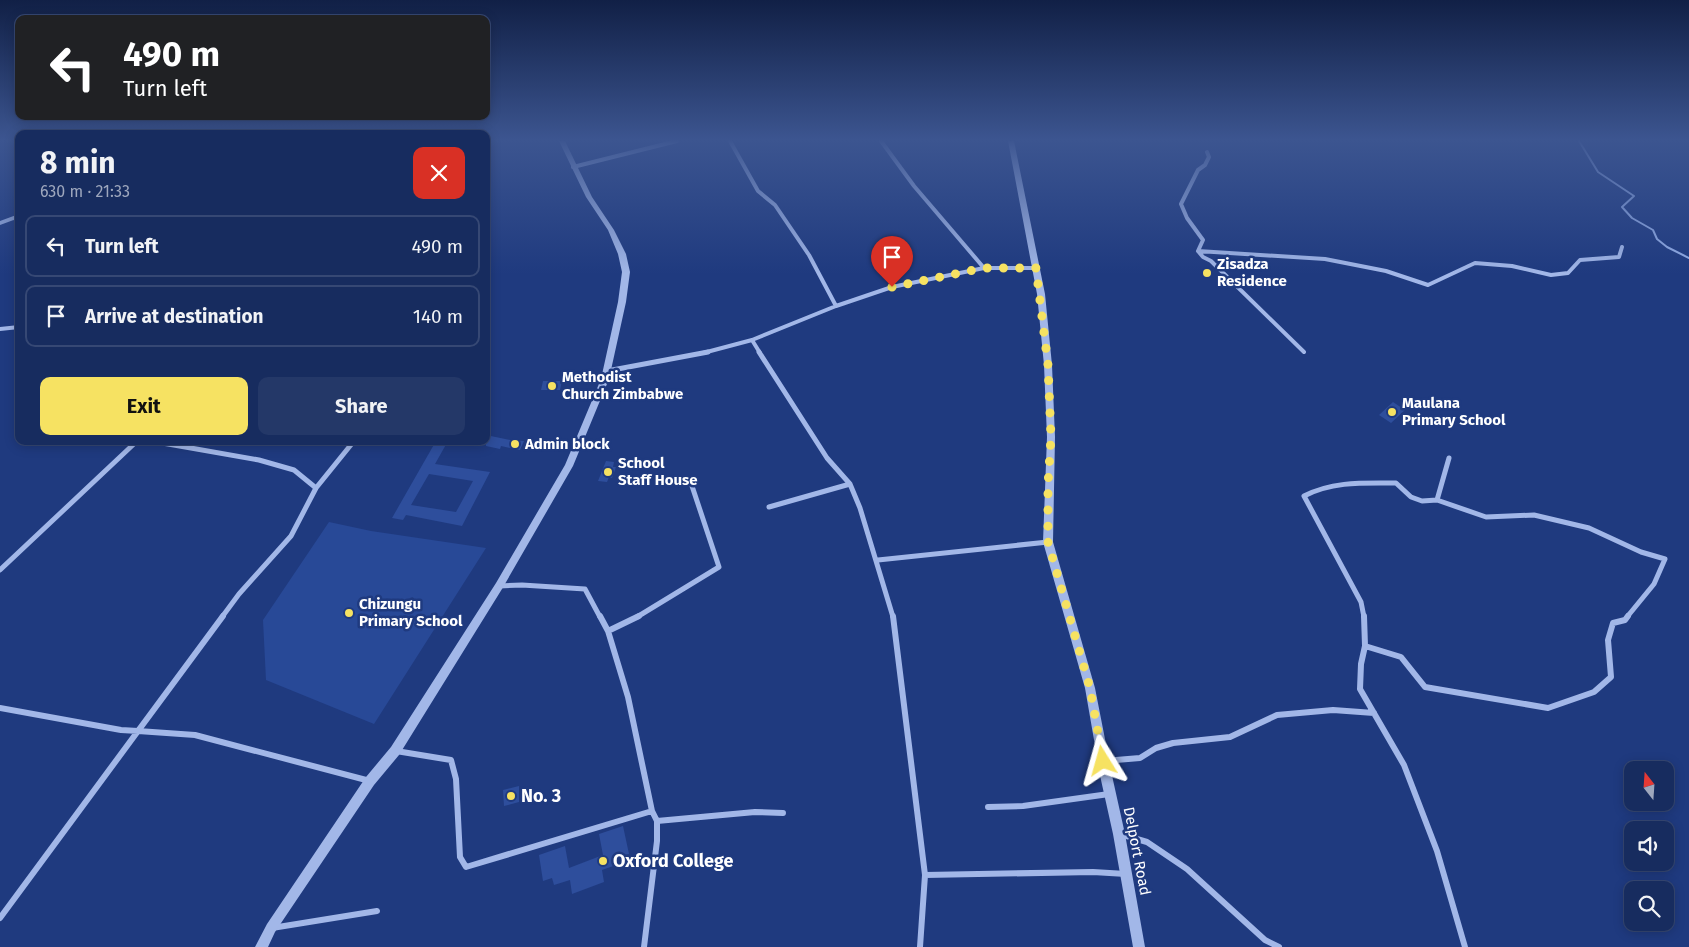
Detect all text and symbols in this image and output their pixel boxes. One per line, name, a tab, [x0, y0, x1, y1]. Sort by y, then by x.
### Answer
text: 490 m	[123, 33, 220, 75]
icon: left	[40, 35, 105, 100]
text: Turn left	[123, 75, 207, 102]
text: 8 min	[40, 145, 116, 181]
button: close	[413, 147, 465, 199]
text: 630 m · 21:33	[40, 182, 130, 201]
icon: left	[42, 232, 70, 260]
text: Turn left	[85, 235, 159, 258]
text: 490 m	[411, 235, 463, 258]
pin	[871, 236, 913, 287]
icon: arrive	[878, 243, 906, 271]
place label: Zisadza Residence	[1217, 255, 1287, 290]
marker: Zisadza Residence	[1201, 267, 1213, 279]
icon: arrive	[42, 302, 70, 330]
text: Arrive at destination	[85, 305, 264, 328]
text: 140 m	[413, 305, 463, 328]
place label: Methodist Church Zimbabwe	[562, 368, 683, 403]
button: Exit	[40, 377, 248, 435]
button: Share	[258, 377, 465, 435]
marker: Methodist Church Zimbabwe	[546, 380, 558, 392]
place label: Maulana Primary School	[1402, 394, 1506, 429]
marker: Maulana Primary School	[1386, 406, 1398, 418]
place label: Admin block	[524, 435, 610, 453]
marker: Admin block	[509, 438, 521, 450]
place label: School Staff House	[618, 454, 698, 489]
marker: School Staff House	[602, 466, 614, 478]
place label: Chizungu Primary School	[359, 595, 463, 630]
marker: Chizungu Primary School	[343, 607, 355, 619]
position arrow	[1076, 734, 1128, 786]
north arrow	[1624, 761, 1674, 811]
map controls	[1624, 761, 1674, 931]
place label: No. 3	[521, 785, 561, 807]
marker: No. 3	[505, 790, 517, 802]
street label: Delport Road	[1120, 805, 1154, 897]
button: sound	[1624, 821, 1674, 871]
place label: Oxford College	[613, 850, 734, 872]
marker: Oxford College	[597, 855, 609, 867]
button: search	[1624, 881, 1674, 931]

